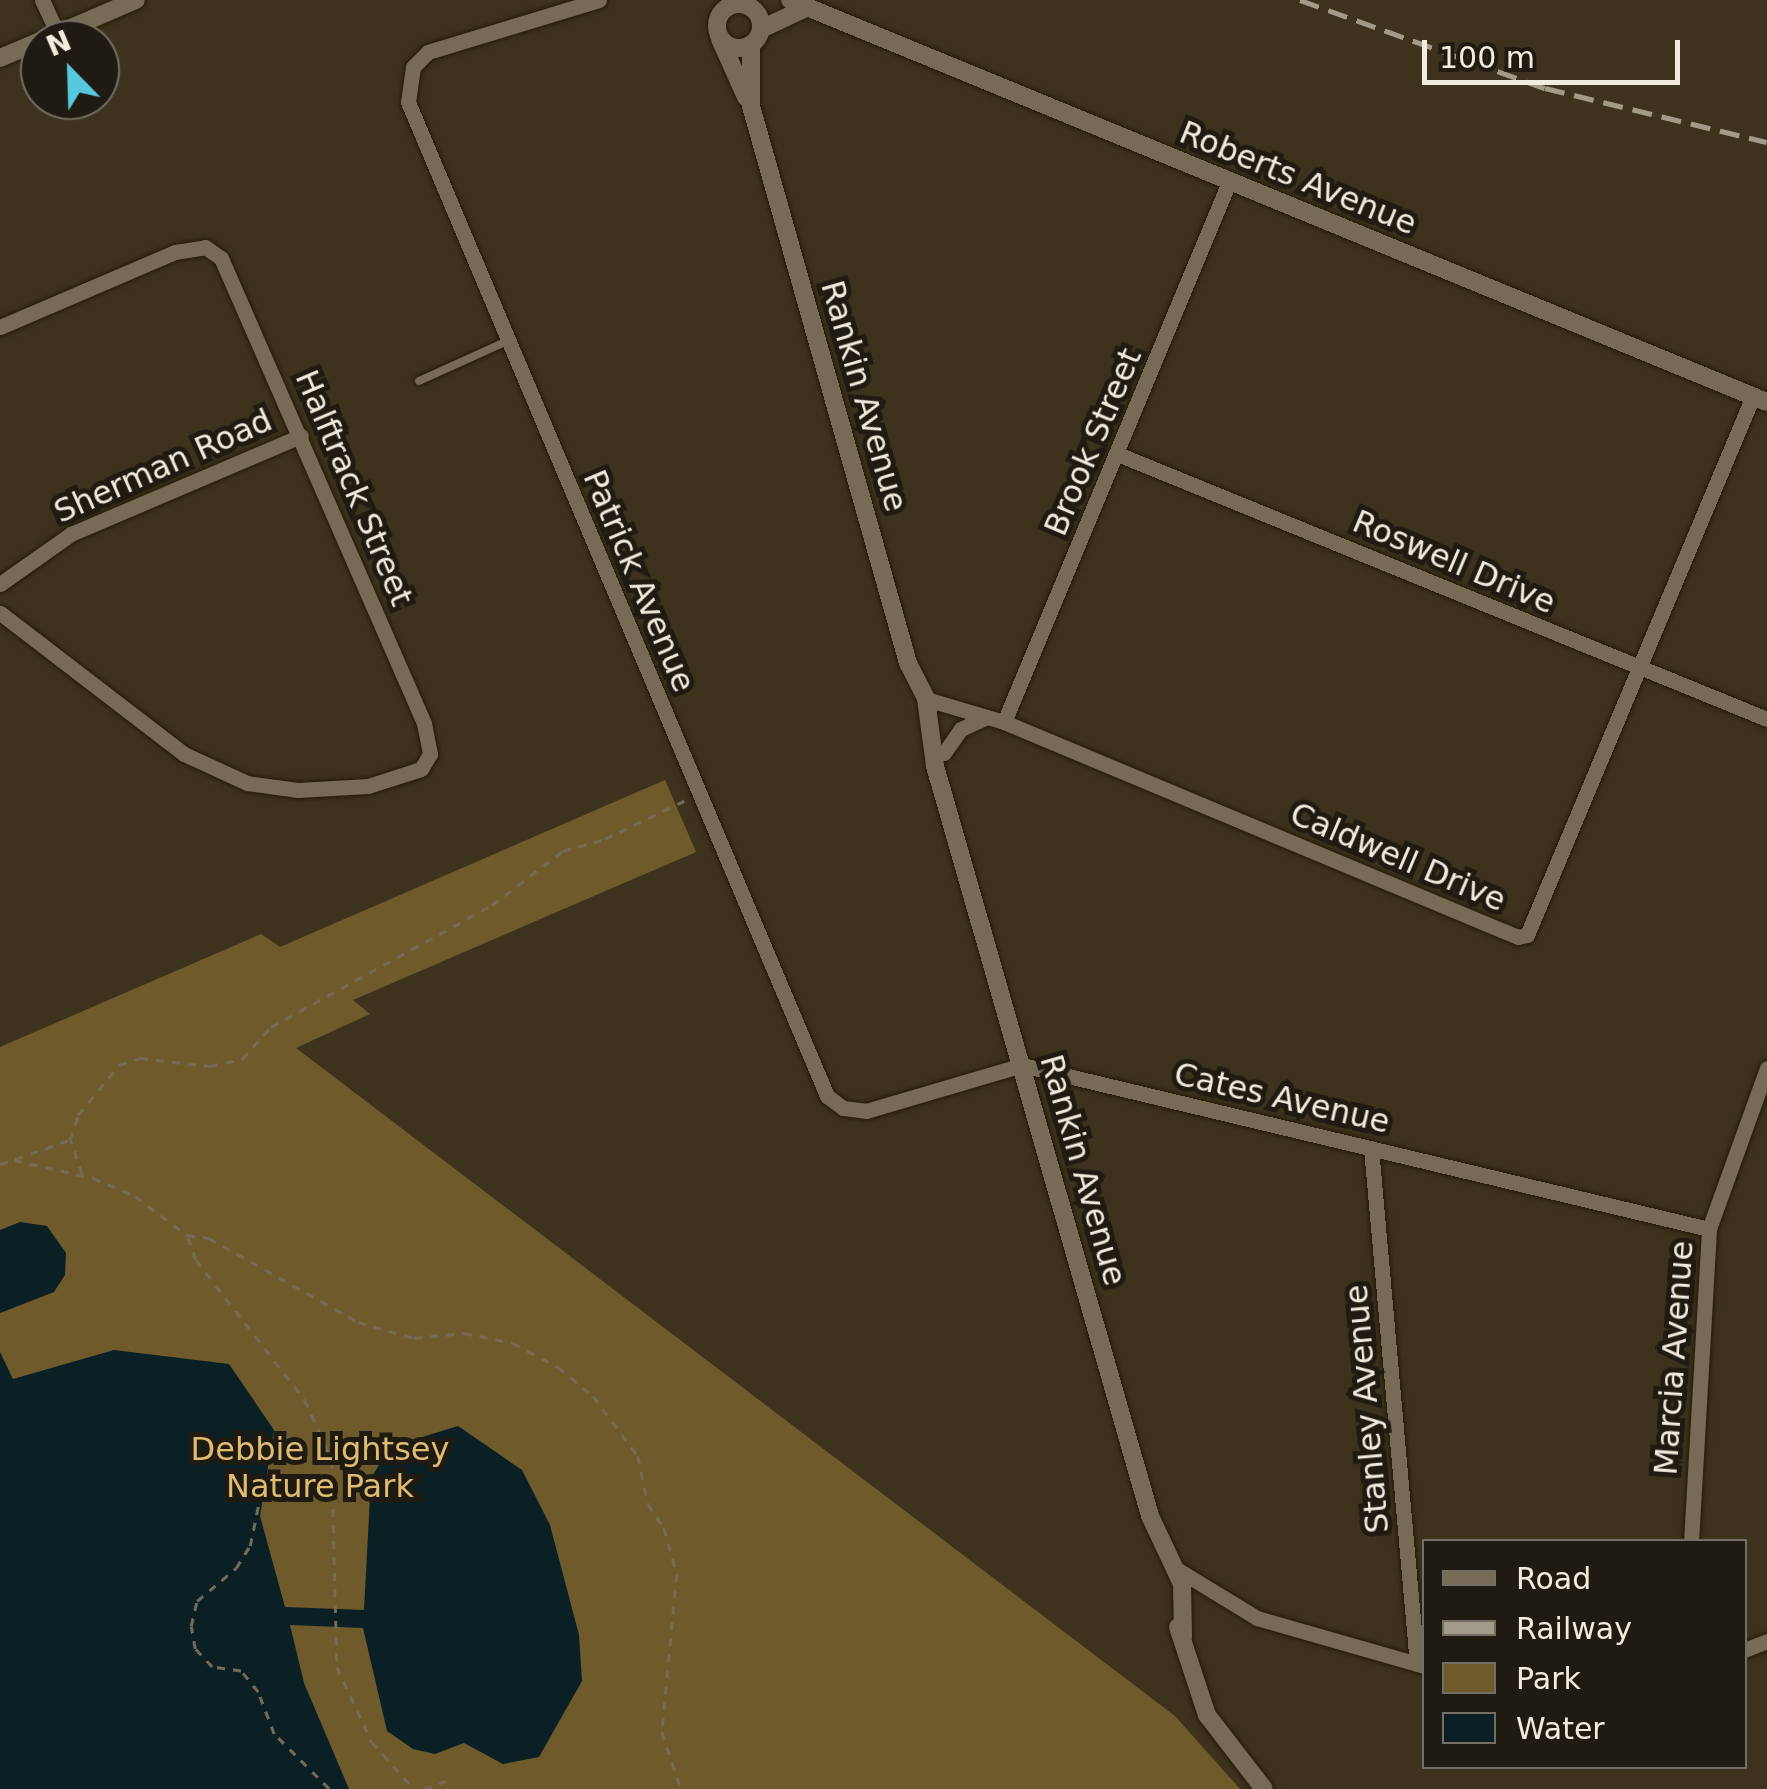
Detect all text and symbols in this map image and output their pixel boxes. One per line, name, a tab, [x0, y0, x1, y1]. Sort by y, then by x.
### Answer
north arrow	[20, 20, 120, 120]
scale bar	[1427, 20, 1684, 82]
text: N	[42, 24, 76, 64]
text: 100 m	[1439, 40, 1535, 75]
street label: Roberts Avenue	[1174, 113, 1422, 243]
street label: Rankin Avenue	[813, 276, 915, 516]
street label: Brook Street	[1036, 343, 1150, 541]
street label: Halftrack Street	[287, 364, 421, 612]
street label: Sherman Road	[48, 401, 278, 531]
street label: Patrick Avenue	[575, 464, 703, 698]
street label: Roswell Drive	[1347, 502, 1561, 622]
street label: Caldwell Drive	[1285, 794, 1511, 920]
street label: Rankin Avenue	[1032, 1050, 1134, 1290]
street label: Cates Avenue	[1171, 1055, 1393, 1141]
street label: Marcia Avenue	[1647, 1240, 1701, 1476]
street label: Stanley Avenue	[1337, 1283, 1397, 1535]
park label: Debbie Lightsey Nature Park	[191, 1431, 449, 1506]
legend	[1422, 1539, 1747, 1769]
text: Road	[1516, 1561, 1591, 1596]
text: Railway	[1516, 1611, 1632, 1646]
text: Park	[1516, 1661, 1581, 1696]
text: Water	[1516, 1711, 1605, 1746]

